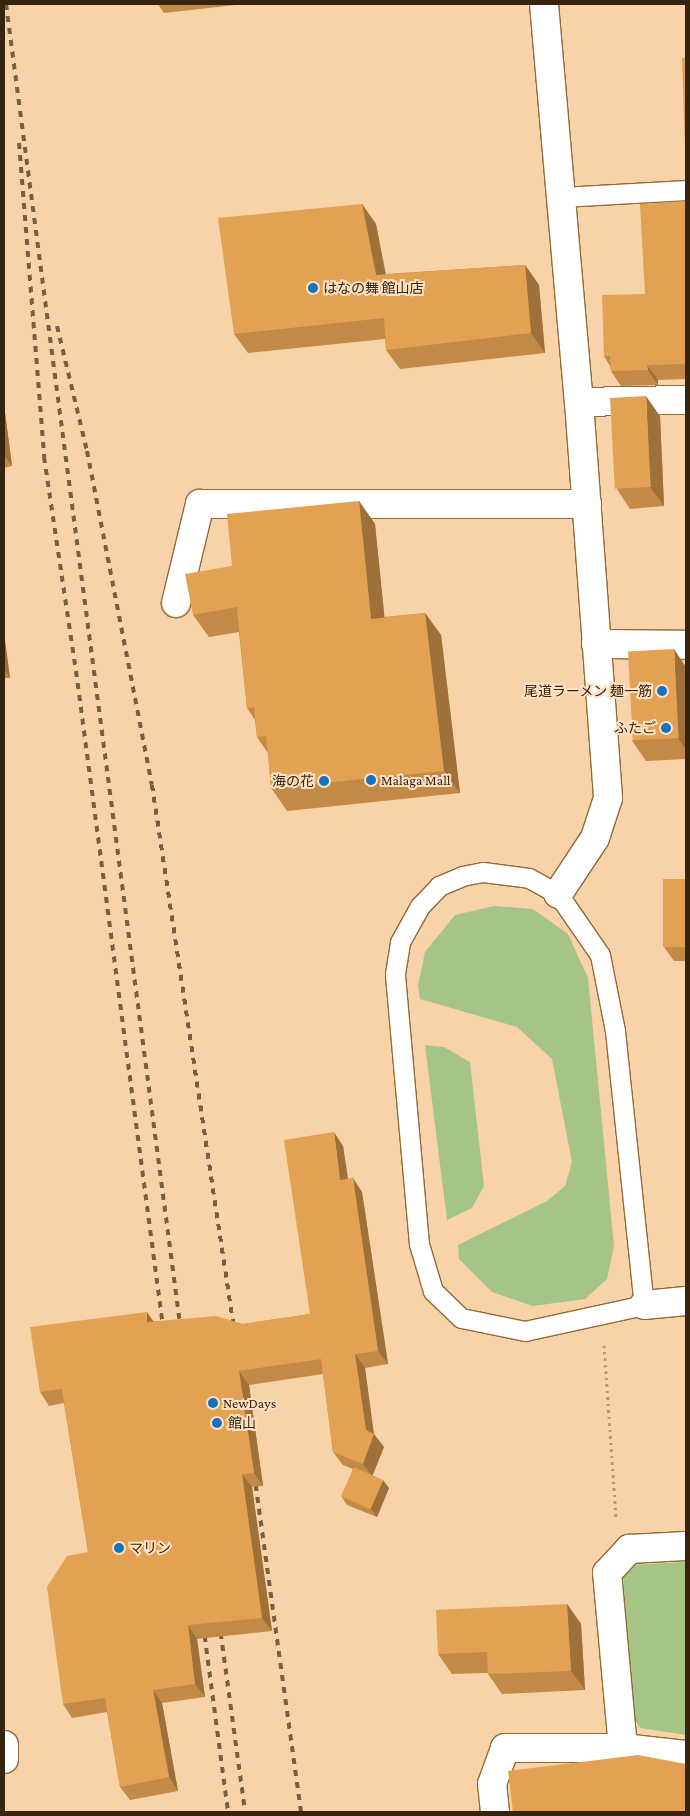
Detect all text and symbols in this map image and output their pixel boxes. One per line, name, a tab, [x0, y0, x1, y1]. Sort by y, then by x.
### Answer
place label: はなの舞 館山店	[323, 280, 424, 296]
marker: はなの舞 館山店	[307, 282, 319, 294]
place label: 尾道ラーメン 麺一筋	[523, 683, 652, 699]
marker: 尾道ラーメン 麺一筋	[656, 685, 668, 697]
place label: ふたご	[614, 720, 656, 736]
marker: ふたご	[660, 722, 672, 734]
place label: Malaga Mall	[381, 772, 451, 788]
place label: 海の花	[272, 773, 314, 789]
marker: Malaga Mall	[365, 774, 377, 786]
marker: 海の花	[318, 775, 330, 787]
place label: NewDays	[223, 1395, 276, 1411]
marker: NewDays	[207, 1397, 219, 1409]
place label: 館山	[228, 1415, 256, 1431]
marker: 館山	[210, 1416, 224, 1430]
place label: マリン	[129, 1540, 171, 1556]
marker: マリン	[113, 1542, 125, 1554]

